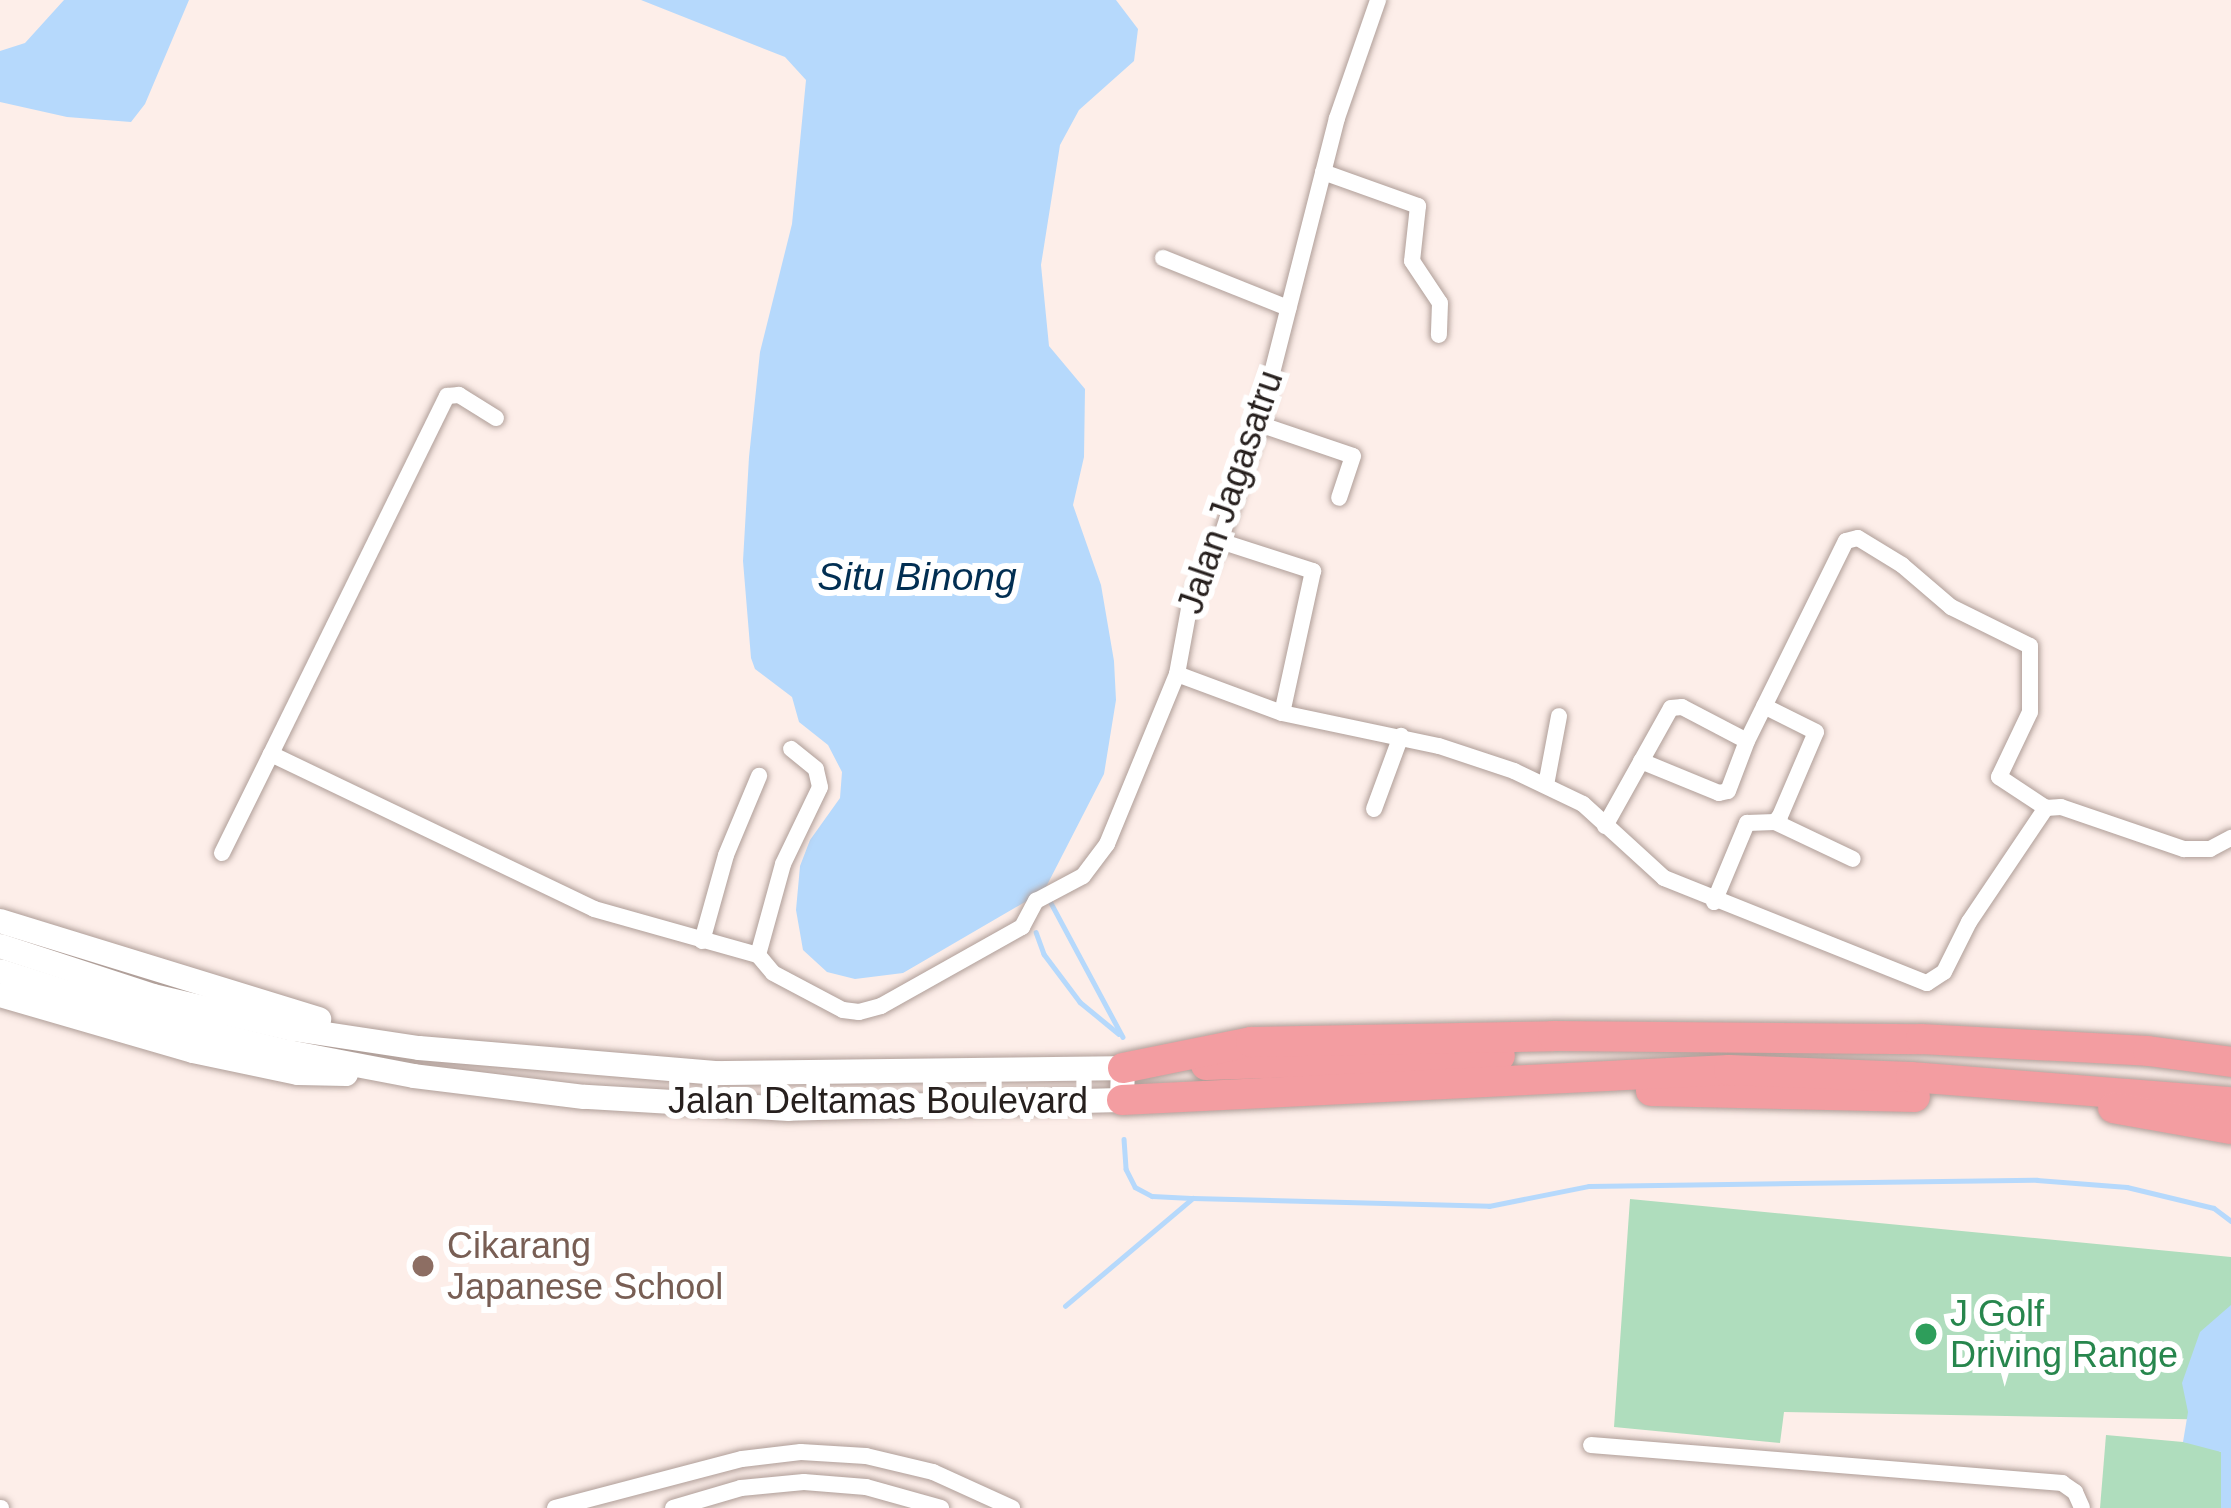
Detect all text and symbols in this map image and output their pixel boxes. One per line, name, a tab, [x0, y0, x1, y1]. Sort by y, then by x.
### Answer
street label: Jalan Jagasatru	[1168, 365, 1292, 619]
water label: Situ Binong	[817, 554, 1017, 600]
street label: Jalan Deltamas Boulevard	[668, 1079, 1088, 1123]
place label: Cikarang Japanese School	[447, 1223, 723, 1308]
marker: Cikarang Japanese School	[410, 1253, 436, 1279]
place label: J Golf Driving Range	[1950, 1291, 2178, 1376]
marker: J Golf Driving Range	[1913, 1321, 1939, 1347]

